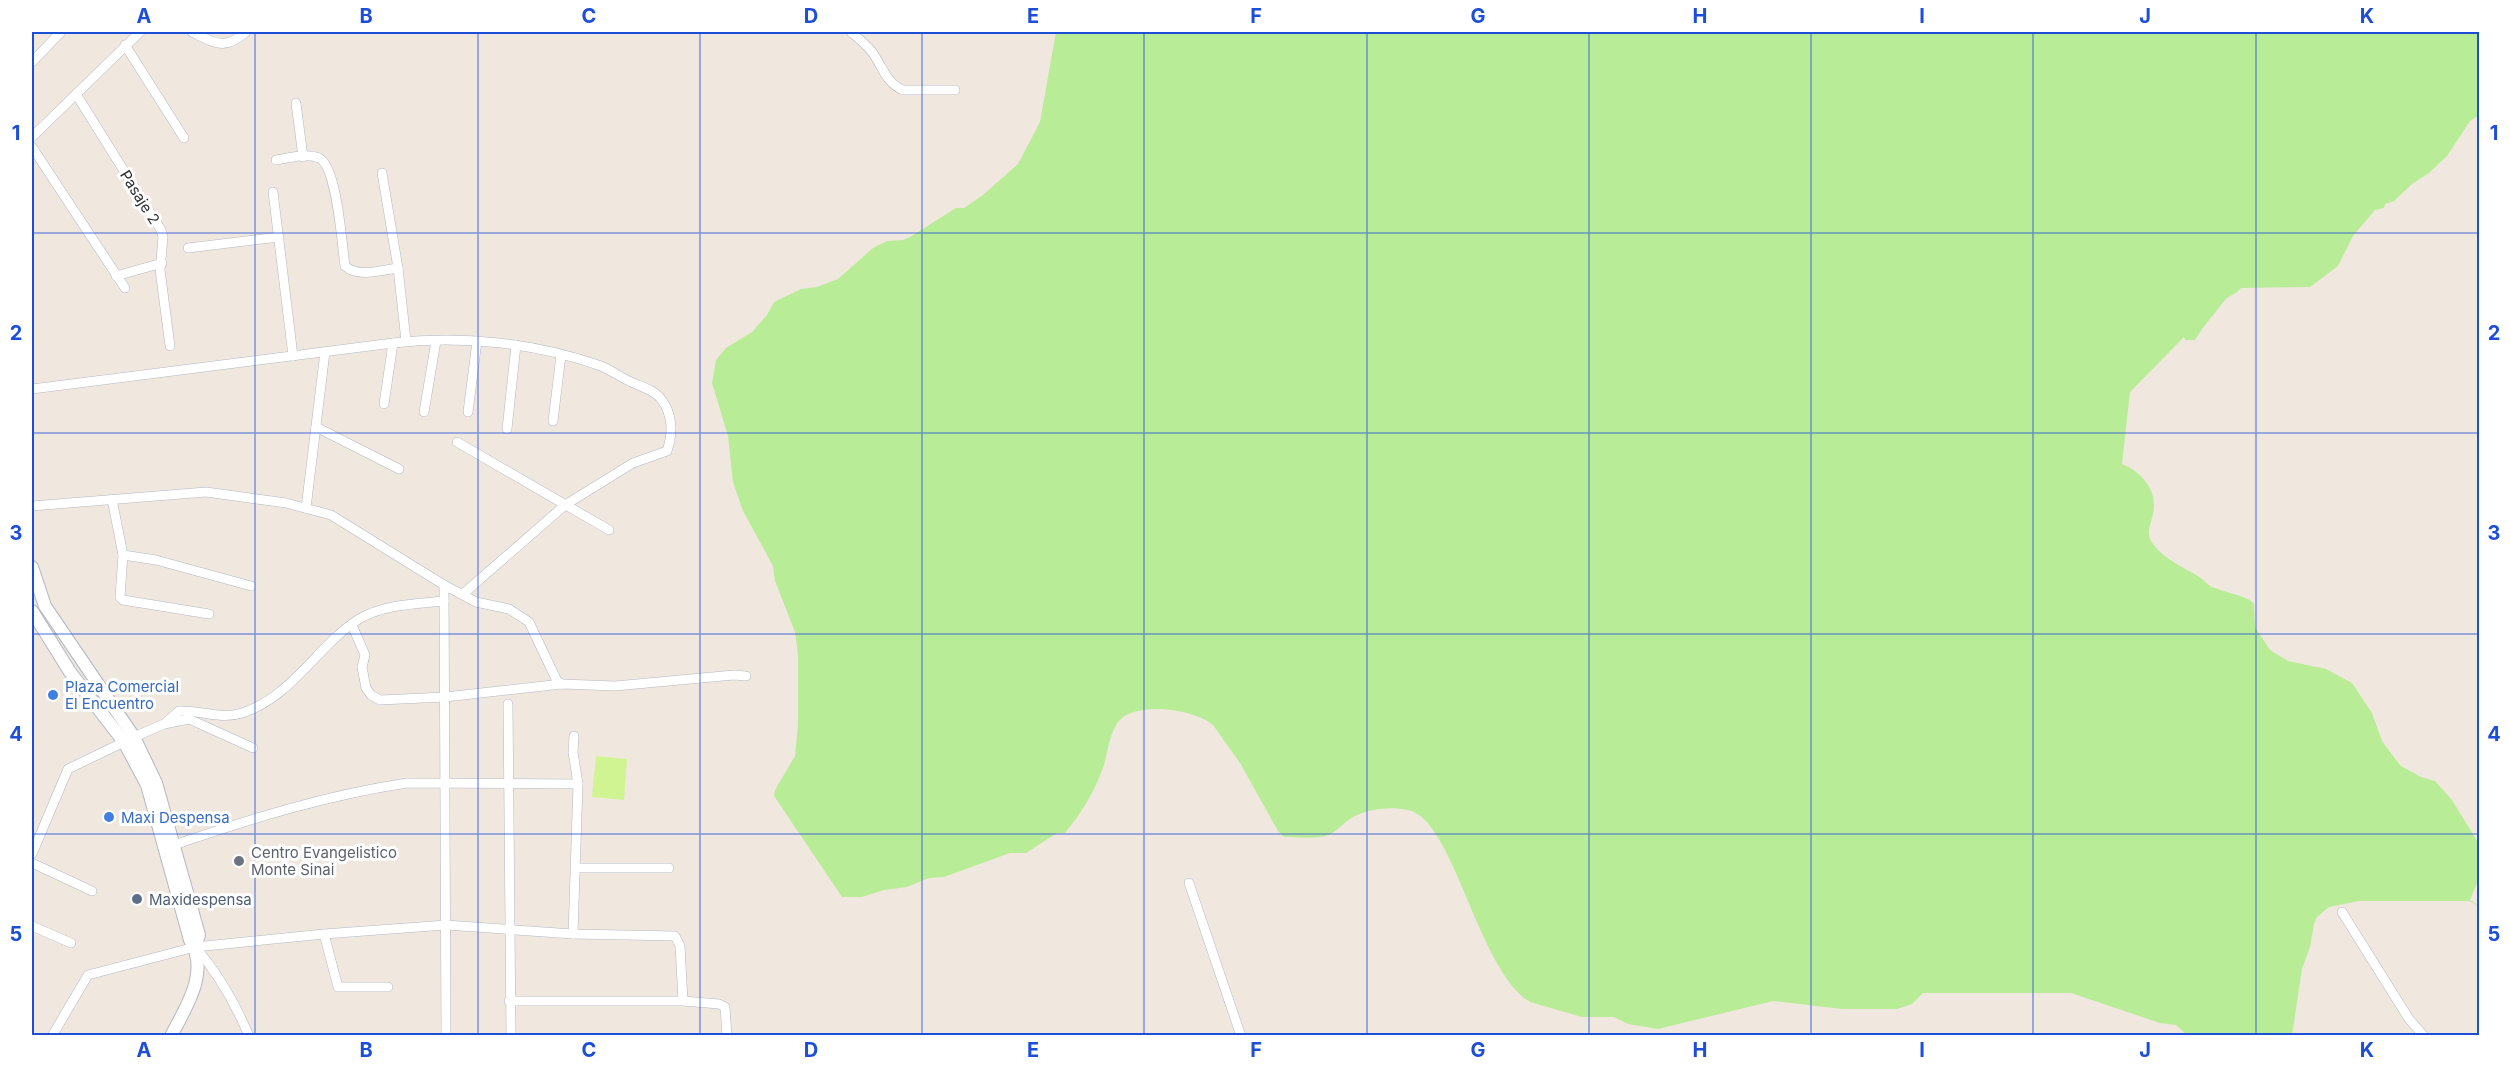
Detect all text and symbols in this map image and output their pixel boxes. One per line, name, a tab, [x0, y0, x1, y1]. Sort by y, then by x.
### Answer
text: A	[137, 4, 152, 28]
text: B	[359, 4, 373, 28]
text: C	[582, 4, 596, 28]
text: D	[804, 4, 818, 28]
text: E	[1027, 4, 1039, 28]
text: F	[1250, 4, 1262, 28]
text: G	[1470, 4, 1486, 28]
text: H	[1693, 4, 1707, 28]
text: I	[1919, 4, 1925, 28]
text: J	[2139, 4, 2151, 28]
text: K	[2360, 4, 2374, 28]
text: 1	[12, 121, 20, 145]
text: 1	[2490, 121, 2498, 145]
street label: Pasaje 2	[116, 166, 164, 228]
text: 2	[10, 321, 22, 345]
text: 2	[2488, 321, 2500, 345]
text: 3	[10, 521, 22, 545]
text: 3	[2488, 521, 2500, 545]
place label: Plaza Comercial El Encuentro	[65, 677, 179, 713]
marker: Plaza Comercial El Encuentro	[46, 688, 60, 702]
text: 4	[9, 722, 23, 746]
text: 4	[2487, 722, 2501, 746]
place label: Maxi Despensa	[121, 808, 230, 827]
marker: Maxi Despensa	[102, 810, 116, 824]
place label: Centro Evangelistico Monte Sinai	[251, 843, 397, 879]
marker: Centro Evangelistico Monte Sinai	[232, 854, 246, 868]
place label: Maxidespensa	[149, 890, 252, 909]
marker: Maxidespensa	[130, 892, 144, 906]
text: 5	[10, 922, 22, 946]
text: 5	[2488, 922, 2500, 946]
text: A	[137, 1038, 152, 1062]
text: B	[359, 1038, 373, 1062]
text: C	[582, 1038, 596, 1062]
text: D	[804, 1038, 818, 1062]
text: E	[1027, 1038, 1039, 1062]
text: F	[1250, 1038, 1262, 1062]
text: G	[1470, 1038, 1486, 1062]
text: H	[1693, 1038, 1707, 1062]
text: I	[1919, 1038, 1925, 1062]
text: J	[2139, 1038, 2151, 1062]
text: K	[2360, 1038, 2374, 1062]

